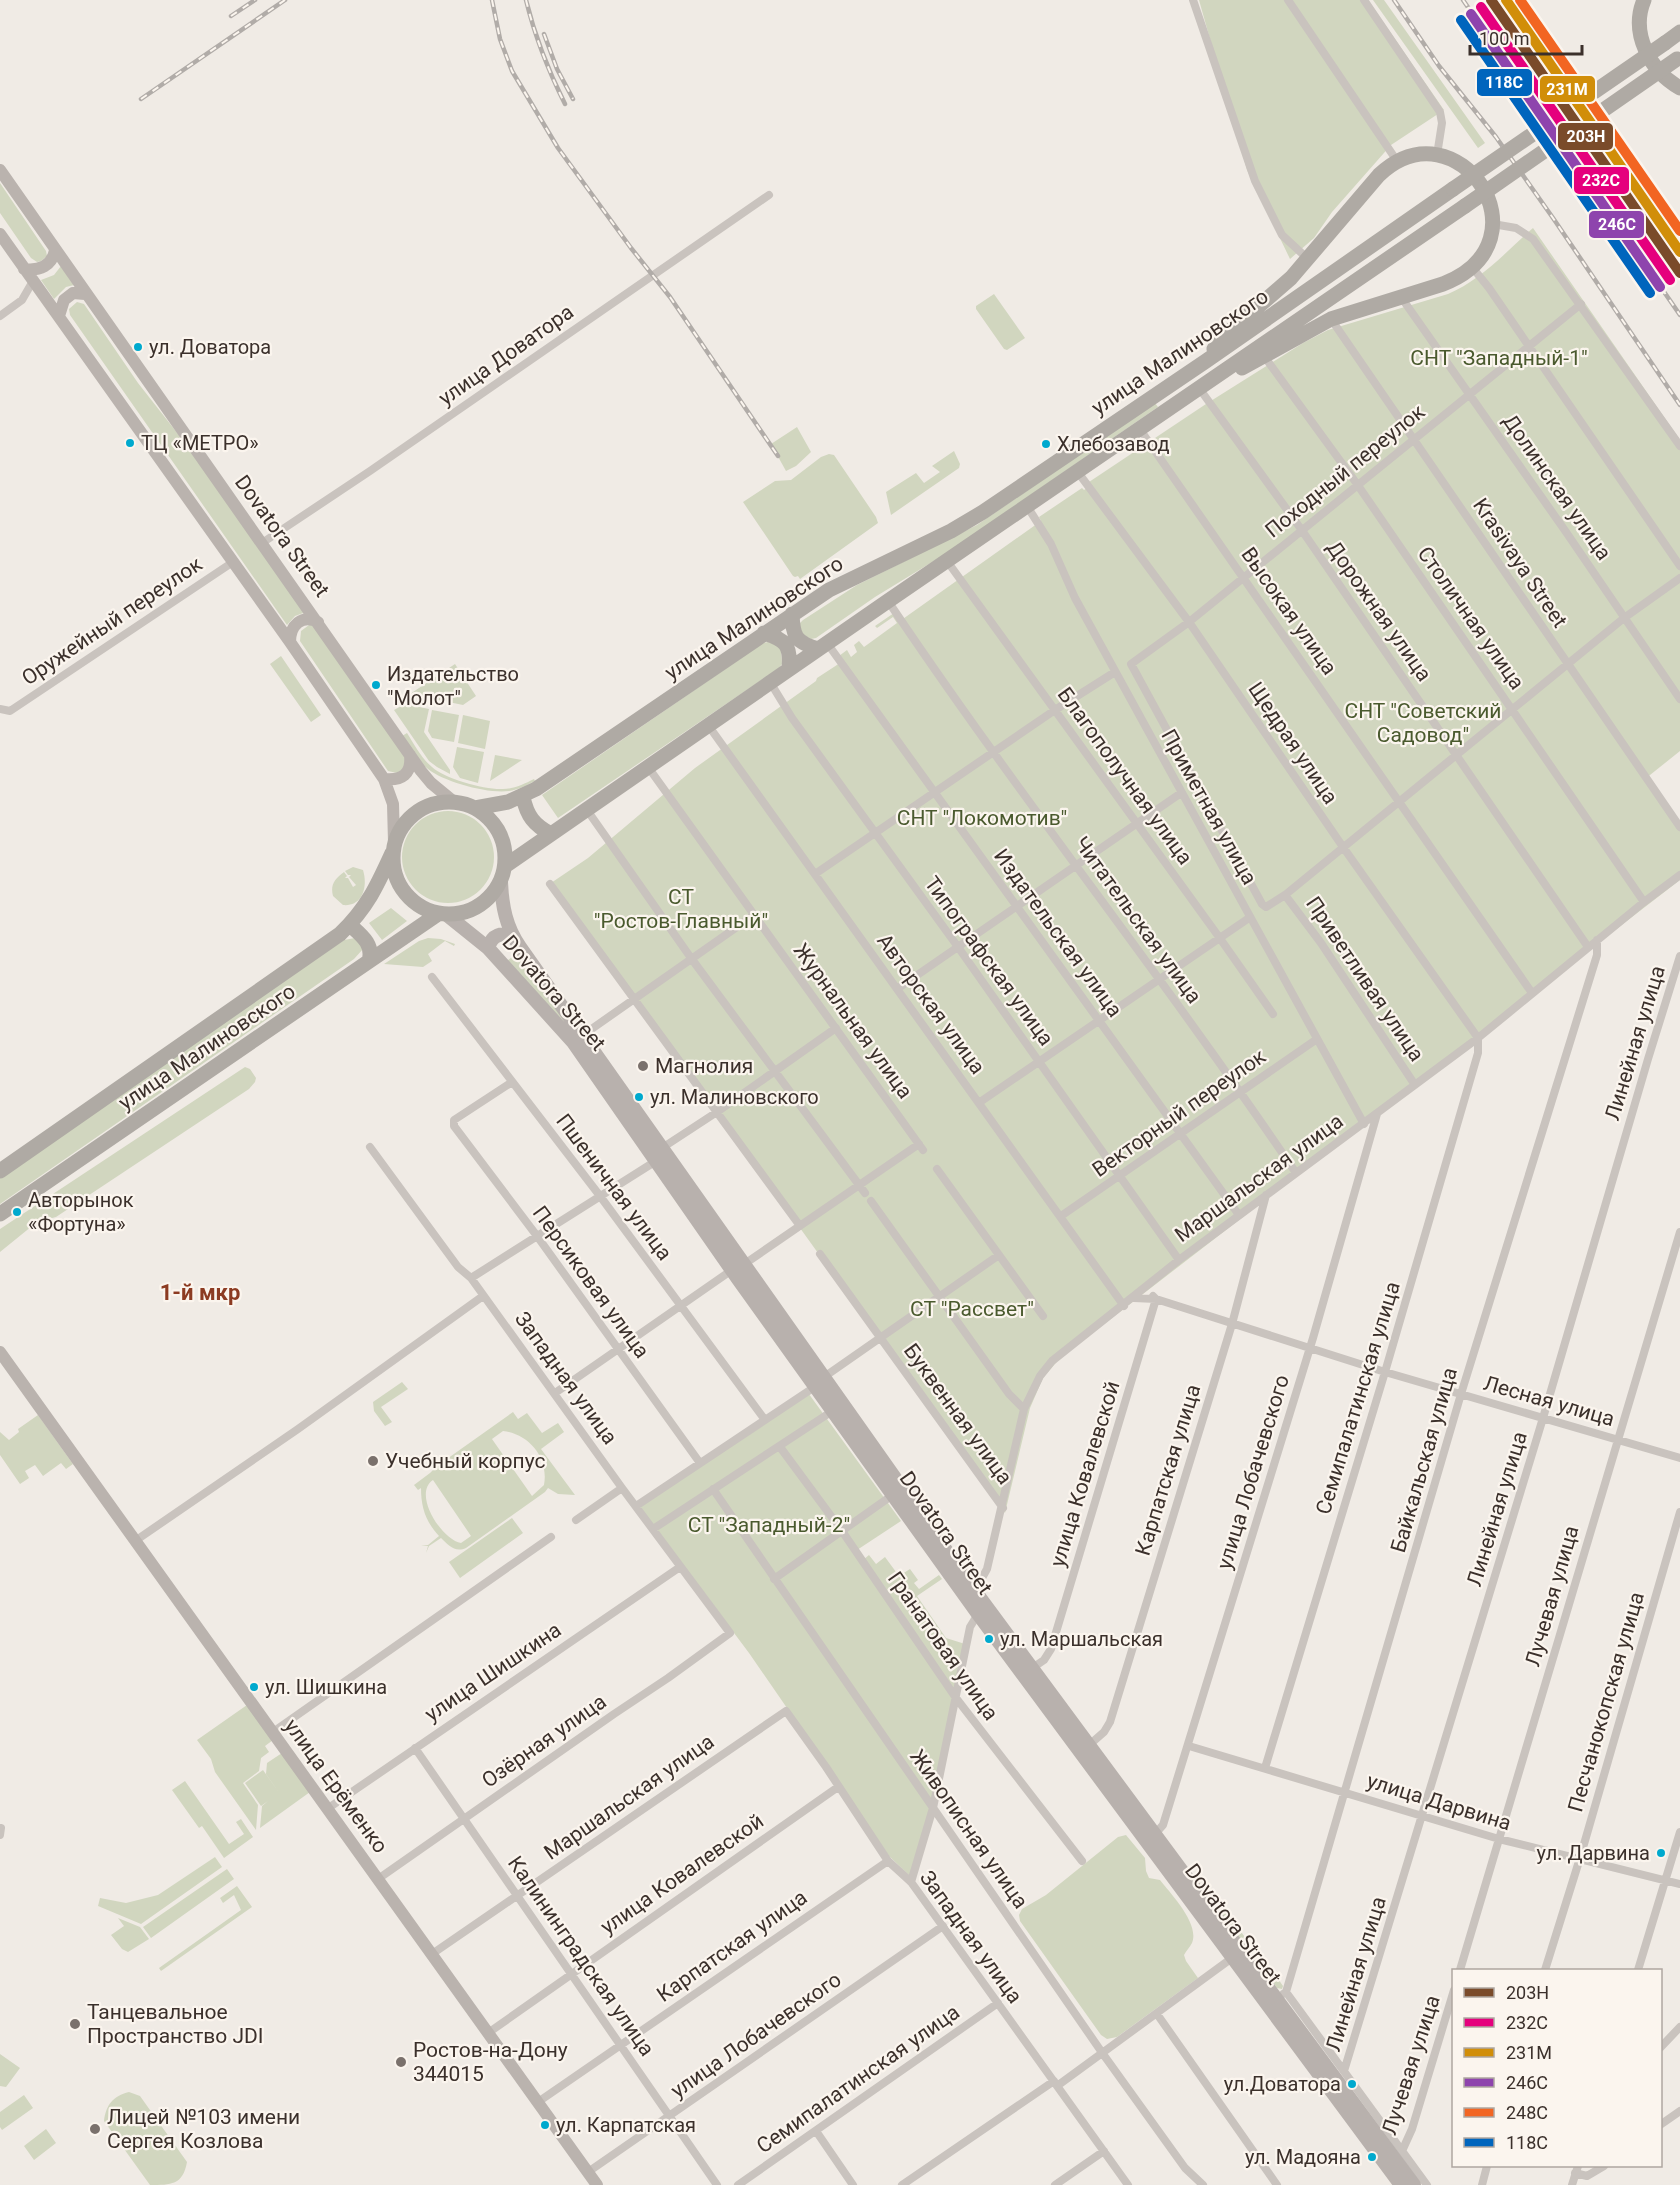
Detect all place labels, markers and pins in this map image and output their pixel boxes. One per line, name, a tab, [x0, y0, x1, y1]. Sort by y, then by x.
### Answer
place label: ул. Доватора	[149, 335, 271, 359]
marker: ул. Доватора	[132, 341, 144, 353]
place label: ТЦ «МЕТРО»	[141, 431, 259, 455]
place label: Хлебозавод	[1057, 432, 1170, 456]
marker: ТЦ «МЕТРО»	[124, 437, 136, 449]
marker: Хлебозавод	[1040, 438, 1052, 450]
place label: Издательство "Молот"	[387, 662, 519, 710]
marker: Издательство "Молот"	[370, 679, 382, 691]
place label: Магнолия	[655, 1054, 753, 1078]
marker: Магнолия	[636, 1059, 650, 1073]
place label: ул. Малиновского	[650, 1085, 819, 1109]
marker: ул. Малиновского	[633, 1091, 645, 1103]
place label: Авторынок «Фортуна»	[28, 1188, 134, 1236]
marker: Авторынок «Фортуна»	[11, 1206, 23, 1218]
place label: Учебный корпус	[385, 1449, 546, 1473]
marker: Учебный корпус	[366, 1454, 380, 1468]
place label: ул. Маршальская	[1000, 1627, 1163, 1651]
marker: ул. Маршальская	[983, 1633, 995, 1645]
place label: ул. Шишкина	[265, 1675, 387, 1699]
marker: ул. Шишкина	[248, 1681, 260, 1693]
place label: ул. Дарвина	[1537, 1841, 1650, 1865]
marker: ул. Дарвина	[1655, 1847, 1667, 1859]
place label: Танцевальное Пространство JDI	[87, 2000, 264, 2048]
marker: Танцевальное Пространство JDI	[68, 2017, 82, 2031]
place label: Ростов-на-Дону 344015	[413, 2038, 568, 2086]
marker: Ростов-на-Дону 344015	[394, 2055, 408, 2069]
place label: ул.Доватора	[1224, 2072, 1341, 2096]
marker: ул.Доватора	[1346, 2078, 1358, 2090]
place label: Лицей №103 имени Сергея Козлова	[107, 2105, 300, 2153]
place label: ул. Карпатская	[556, 2113, 696, 2137]
marker: ул. Карпатская	[539, 2119, 551, 2131]
marker: Лицей №103 имени Сергея Козлова	[88, 2122, 102, 2136]
place label: ул. Мадояна	[1245, 2145, 1361, 2169]
marker: ул. Мадояна	[1366, 2151, 1378, 2163]

